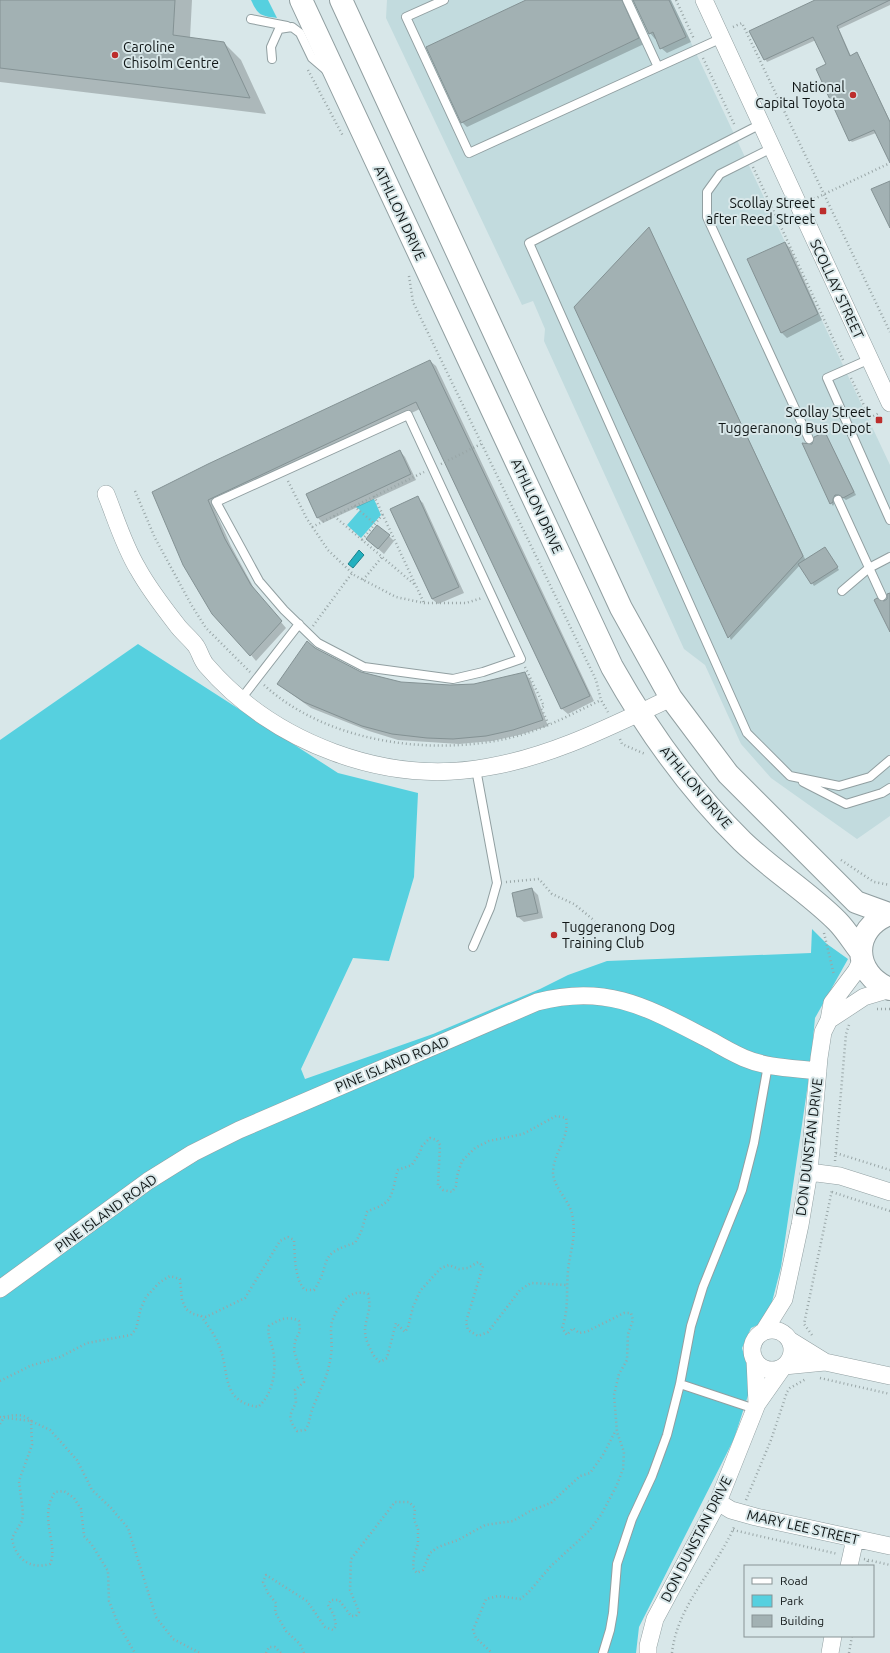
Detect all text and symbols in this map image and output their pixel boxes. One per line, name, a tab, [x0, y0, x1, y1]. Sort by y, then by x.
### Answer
place label: Caroline Chisolm Centre	[123, 39, 219, 71]
marker: Caroline Chisolm Centre	[110, 50, 120, 60]
place label: National Capital Toyota	[755, 79, 845, 111]
marker: National Capital Toyota	[848, 90, 858, 100]
street label: ATHLLON DRIVE	[371, 163, 429, 263]
place label: Scollay Street after Reed Street	[706, 195, 815, 227]
marker: Scollay Street after Reed Street	[818, 206, 828, 216]
street label: SCOLLAY STREET	[807, 237, 867, 342]
place label: Scollay Street Tuggeranong Bus Depot	[718, 404, 871, 436]
marker: Scollay Street Tuggeranong Bus Depot	[874, 415, 884, 425]
street label: ATHLLON DRIVE	[508, 456, 566, 556]
street label: ATHLLON DRIVE	[657, 743, 735, 832]
place label: Tuggeranong Dog Training Club	[562, 919, 675, 951]
marker: Tuggeranong Dog Training Club	[549, 930, 559, 940]
street label: PINE ISLAND ROAD	[333, 1033, 451, 1095]
street label: DON DUNSTAN DRIVE	[793, 1077, 825, 1217]
street label: PINE ISLAND ROAD	[52, 1171, 160, 1255]
street label: DON DUNSTAN DRIVE	[657, 1473, 735, 1605]
street label: MARY LEE STREET	[745, 1506, 861, 1548]
legend	[744, 1565, 874, 1637]
text: Road	[780, 1574, 808, 1587]
text: Park	[780, 1594, 804, 1607]
text: Building	[780, 1614, 824, 1627]

